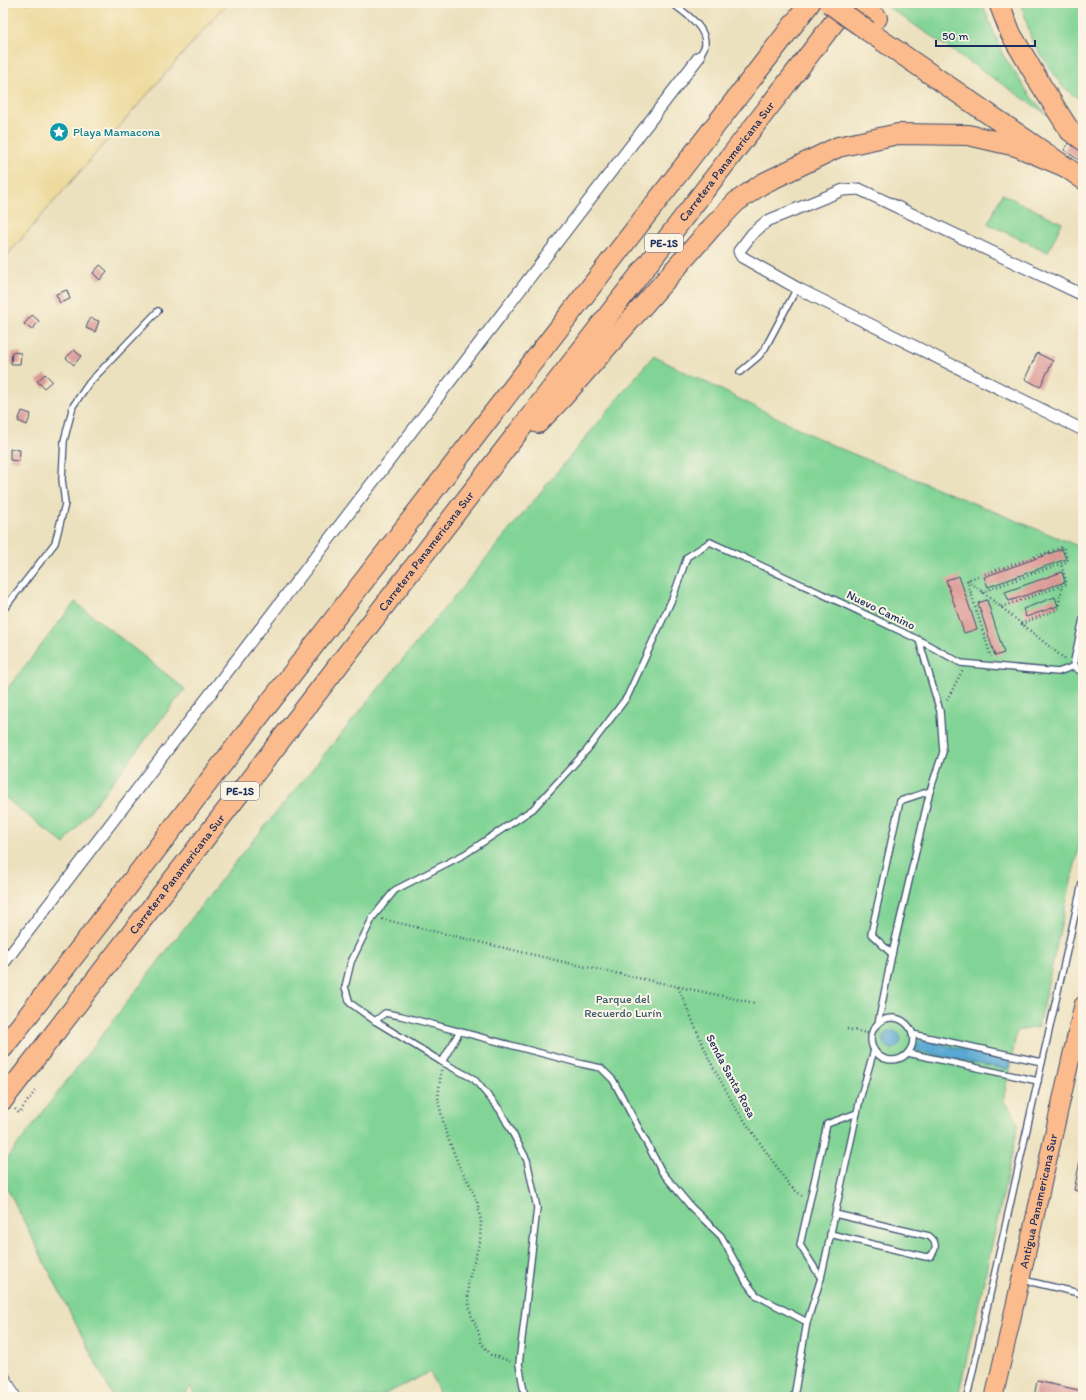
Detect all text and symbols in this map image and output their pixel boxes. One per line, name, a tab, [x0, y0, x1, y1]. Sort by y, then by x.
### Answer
scale bar	[936, 22, 1035, 48]
text: 50 m	[942, 29, 968, 43]
street label: Carretera Panamericana Sur	[676, 99, 777, 224]
place icon: Playa Mamacona	[48, 121, 70, 143]
place label: Playa Mamacona	[73, 125, 161, 139]
road number: PE-1S	[645, 234, 683, 252]
street label: Carretera Panamericana Sur	[376, 488, 477, 614]
street label: Nuevo Camino	[845, 587, 917, 633]
road number: PE-1S	[221, 782, 259, 800]
street label: Carretera Panamericana Sur	[126, 811, 228, 937]
park label: Parque del Recuerdo Lurín	[584, 992, 662, 1020]
street label: Senda Santa Rosa	[703, 1032, 759, 1121]
street label: Antigua Panamericana Sur	[1016, 1132, 1061, 1270]

